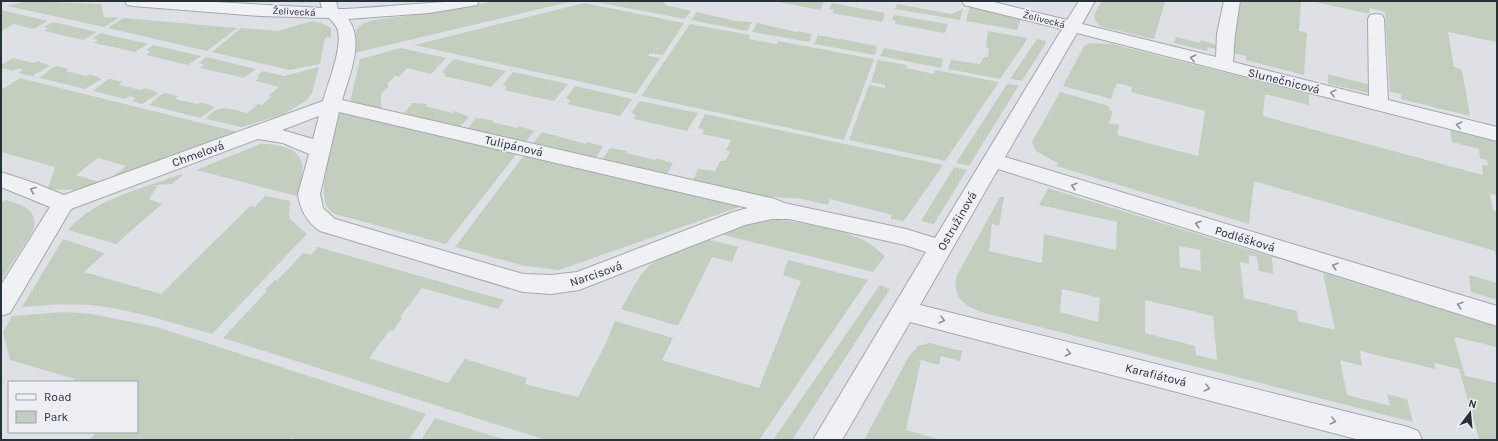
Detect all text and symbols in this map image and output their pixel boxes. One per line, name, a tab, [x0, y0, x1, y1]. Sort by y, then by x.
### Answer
street label: Želivecká	[272, 4, 316, 19]
street label: Želivecká	[1022, 8, 1067, 31]
one-way arrow	[1190, 54, 1197, 63]
street label: Slunečnicová	[1247, 65, 1321, 97]
one-way arrow	[1330, 90, 1336, 98]
one-way arrow	[1456, 121, 1462, 129]
street label: Tulipánová	[483, 132, 545, 160]
street label: Chmelová	[170, 138, 226, 170]
one-way arrow	[1070, 182, 1077, 191]
one-way arrow	[29, 187, 36, 195]
street label: Ostružinová	[934, 189, 980, 253]
one-way arrow	[1195, 220, 1202, 229]
street label: Podléšková	[1213, 223, 1277, 255]
street label: Narcisová	[568, 259, 624, 289]
one-way arrow	[1332, 263, 1339, 271]
one-way arrow	[1456, 301, 1463, 310]
one-way arrow	[939, 316, 945, 324]
one-way arrow	[1065, 348, 1071, 356]
street label: Karafiátová	[1124, 361, 1188, 389]
legend	[8, 381, 138, 433]
one-way arrow	[1204, 384, 1210, 392]
text: Road	[44, 390, 72, 404]
north arrow	[1450, 393, 1490, 433]
text: N	[1467, 397, 1478, 411]
text: Park	[44, 410, 69, 424]
one-way arrow	[1330, 416, 1336, 424]

